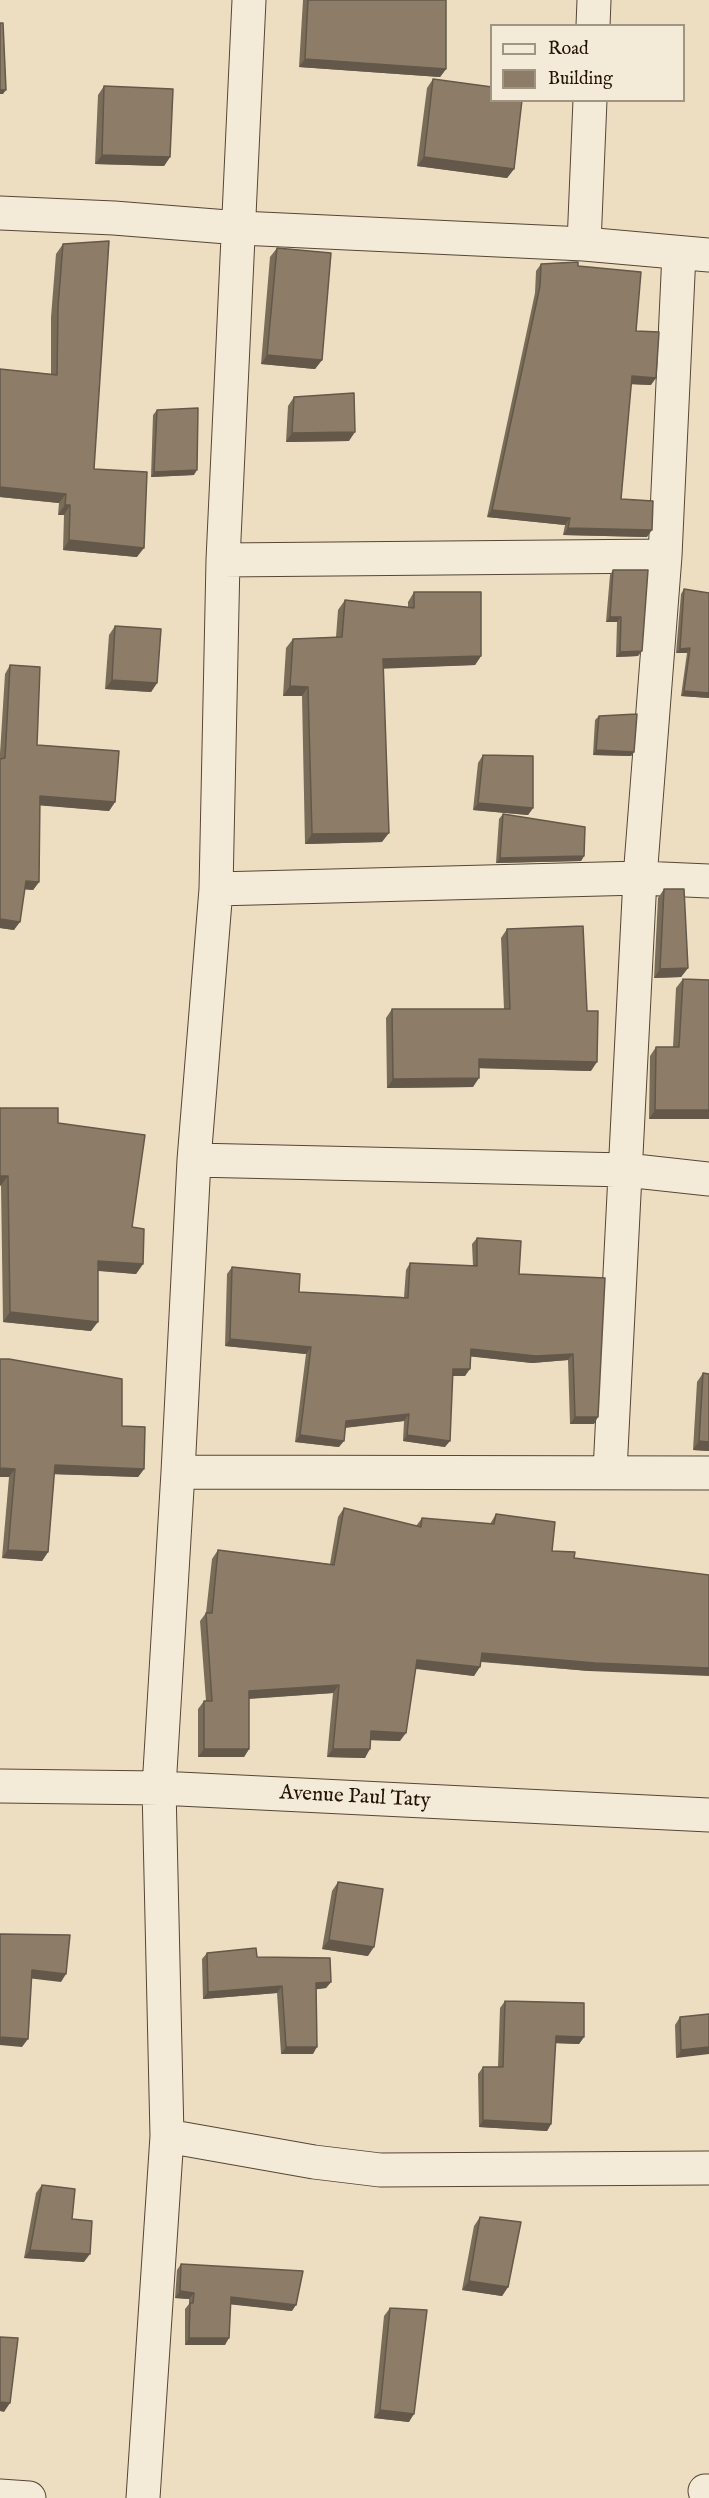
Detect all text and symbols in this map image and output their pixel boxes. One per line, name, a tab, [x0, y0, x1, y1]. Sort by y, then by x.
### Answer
legend	[490, 24, 685, 102]
text: Road	[548, 38, 589, 61]
text: Building	[548, 68, 613, 91]
street label: Avenue Paul Taty	[279, 1781, 431, 1815]

